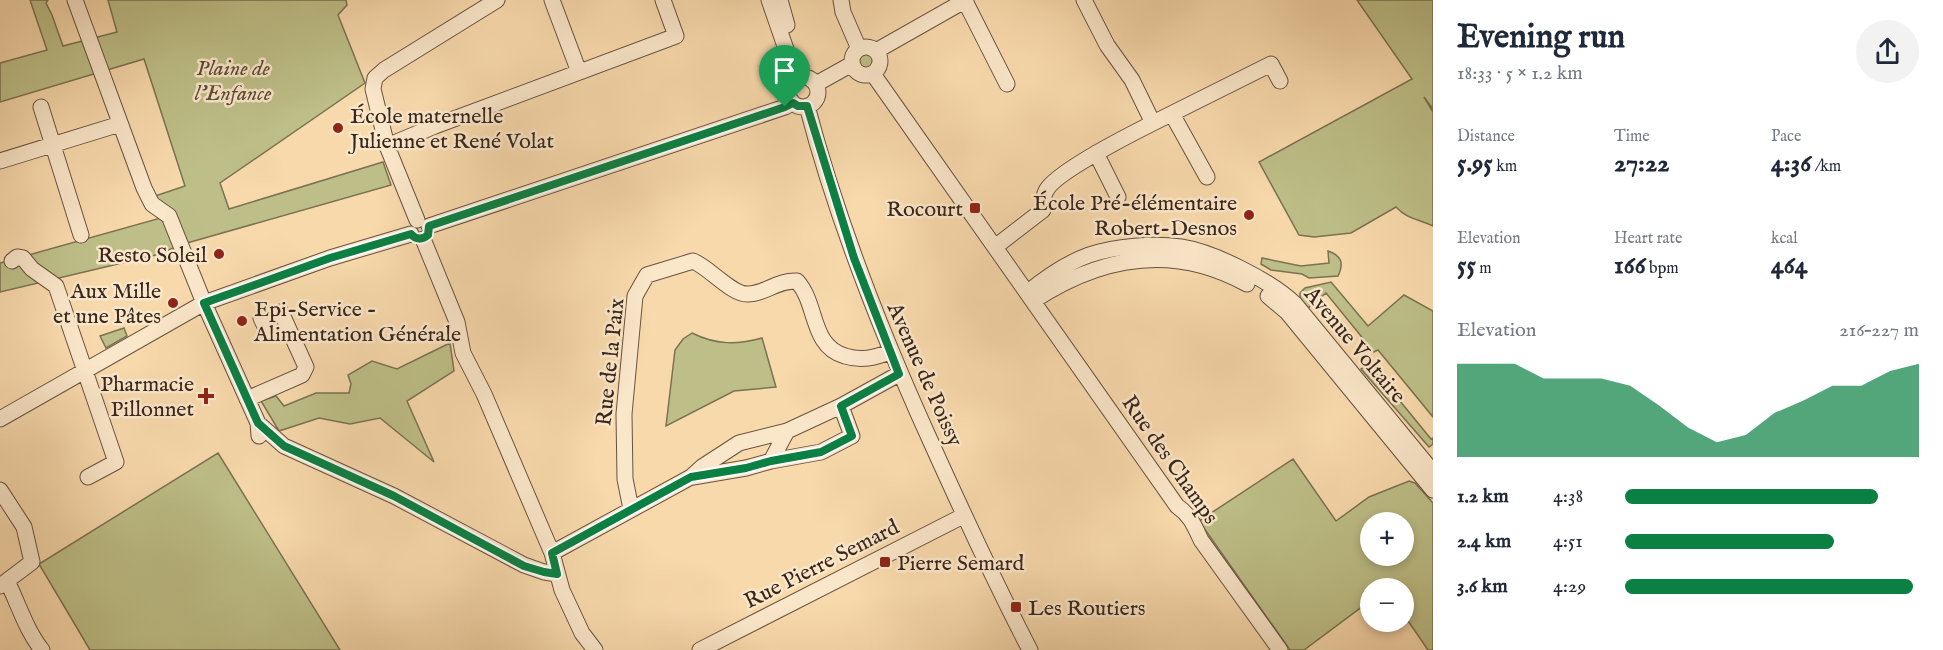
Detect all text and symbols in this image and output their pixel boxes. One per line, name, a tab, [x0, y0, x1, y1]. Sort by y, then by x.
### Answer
text: Evening run	[1457, 17, 1625, 59]
button: share	[1856, 20, 1919, 83]
pin	[759, 45, 810, 107]
icon: arrive	[768, 54, 801, 87]
park label: Plaine de l'Enfance	[195, 55, 272, 108]
text: 18:33 · 5 × 1.2 km	[1457, 61, 1583, 86]
place label: École maternelle Julienne et René Volat	[347, 103, 554, 156]
marker: École maternelle Julienne et René Volat	[331, 121, 345, 135]
text: Distance	[1457, 127, 1515, 147]
text: Time	[1614, 127, 1650, 147]
text: Pace	[1771, 127, 1801, 147]
text: 5.95	[1457, 147, 1493, 180]
text: 27:22	[1614, 147, 1669, 180]
text: 4:36	[1771, 147, 1811, 180]
text: km	[1493, 157, 1517, 177]
text: /km	[1811, 157, 1841, 177]
place label: École Pré-élémentaire Robert-Desnos	[1033, 190, 1237, 243]
place label: Rocourt	[886, 196, 963, 224]
marker: Rocourt	[968, 201, 982, 215]
marker: École Pré-élémentaire Robert-Desnos	[1242, 208, 1256, 222]
text: Elevation	[1457, 229, 1520, 249]
text: Heart rate	[1614, 229, 1682, 249]
text: kcal	[1771, 229, 1798, 249]
place label: Resto Soleil	[97, 242, 207, 270]
marker: Resto Soleil	[212, 247, 226, 261]
text: 55	[1457, 249, 1476, 282]
text: 166	[1614, 249, 1646, 282]
text: 464	[1771, 249, 1807, 282]
text: m	[1476, 259, 1492, 279]
text: bpm	[1646, 259, 1679, 279]
place label: Aux Mille et une Pâtes	[53, 278, 161, 331]
street label: Avenue Voltaire	[1297, 280, 1412, 410]
marker: Aux Mille et une Pâtes	[166, 296, 180, 310]
place label: Epi-Service - Alimentation Générale	[253, 296, 461, 349]
street label: Rue de la Paix	[590, 297, 632, 428]
street label: Avenue de Poissy	[879, 297, 969, 451]
marker: Epi-Service - Alimentation Générale	[235, 314, 249, 328]
text: Elevation	[1457, 318, 1536, 343]
text: 216–227 m	[1839, 318, 1919, 343]
place label: Pharmacie Pillonnet	[100, 371, 194, 424]
marker: Pharmacie Pillonnet	[199, 389, 213, 403]
street label: Rue des Champs	[1115, 390, 1224, 530]
text: 1.2 km	[1457, 484, 1509, 509]
text: 4:38	[1553, 484, 1583, 509]
map controls	[1360, 512, 1414, 632]
button: +	[1360, 512, 1414, 566]
street label: Rue Pierre Semard	[740, 514, 904, 616]
text: 2.4 km	[1457, 529, 1511, 554]
text: 4:51	[1553, 529, 1583, 554]
place label: Pierre Semard	[897, 550, 1025, 578]
marker: Pierre Semard	[878, 555, 892, 569]
text: 3.6 km	[1457, 574, 1508, 599]
text: 4:29	[1553, 574, 1586, 599]
button: −	[1360, 578, 1414, 632]
place label: Les Routiers	[1028, 595, 1146, 623]
marker: Les Routiers	[1009, 600, 1023, 614]

